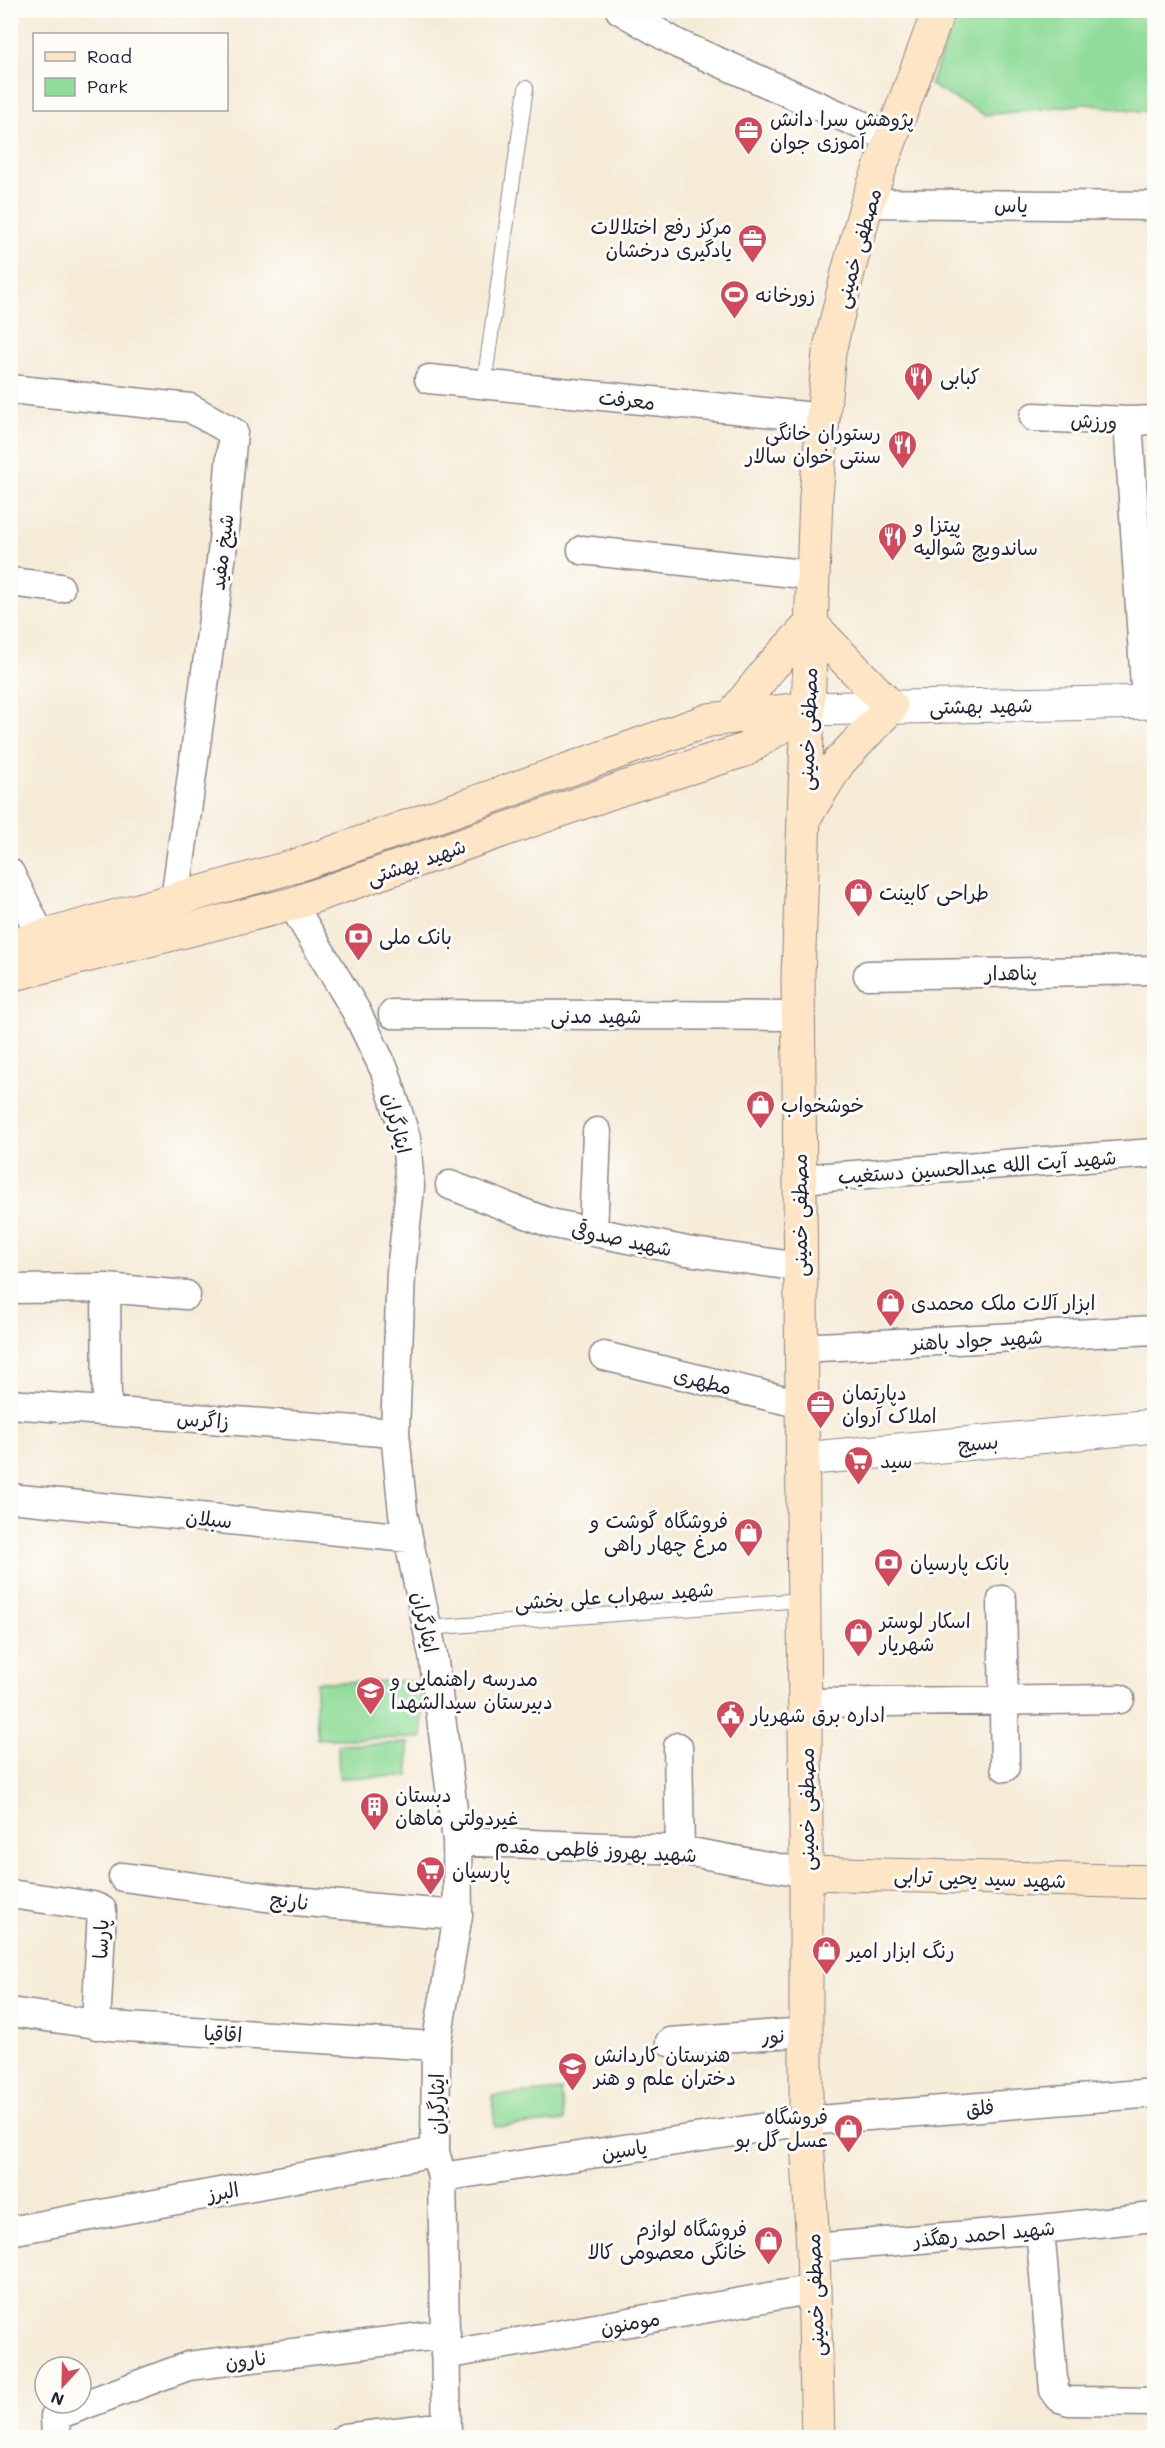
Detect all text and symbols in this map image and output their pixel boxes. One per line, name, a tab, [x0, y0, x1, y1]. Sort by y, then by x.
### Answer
legend	[33, 33, 228, 111]
text: Road	[87, 44, 132, 68]
text: Park	[87, 74, 128, 98]
place label: پژوهش سرا دانش آموزی جوان	[770, 105, 914, 154]
office icon: پژوهش سرا دانش آموزی جوان	[733, 114, 765, 156]
street label: مصطفی خمینی	[828, 185, 887, 311]
street label: یاس	[994, 191, 1028, 217]
place label: مرکز رفع اختلالات یادگیری درخشان	[591, 213, 732, 262]
office icon: مرکز رفع اختلالات یادگیری درخشان	[737, 222, 769, 264]
sports icon: زورخانه	[718, 278, 750, 320]
place label: زورخانه	[755, 281, 815, 307]
restaurant icon: کبابی	[903, 360, 935, 402]
place label: کبابی	[940, 363, 980, 390]
street label: معرفت	[597, 383, 657, 415]
street label: ورزش	[1070, 406, 1118, 434]
place label: رستوران خانگی سنتی خوان سالار	[744, 419, 881, 469]
restaurant icon: رستوران خانگی سنتی خوان سالار	[886, 428, 918, 470]
place label: پیتزا و ساندویچ شوالیه	[912, 511, 1038, 562]
street label: شیخ مفید	[203, 512, 241, 592]
restaurant icon: پیتزا و ساندویچ شوالیه	[877, 520, 909, 562]
street label: مصطفی خمینی	[792, 667, 823, 791]
street label: شهید بهشتی	[929, 691, 1033, 720]
street label: شهید بهشتی	[363, 832, 469, 891]
shop icon: طراحی کابینت	[842, 876, 874, 918]
place label: طراحی کابینت	[879, 879, 989, 906]
bank icon: بانک ملی	[342, 920, 374, 962]
place label: بانک ملی	[379, 923, 452, 950]
street label: پناهدار	[983, 959, 1037, 986]
street label: شهید مدنی	[550, 1002, 642, 1029]
shop icon: خوشخواب	[744, 1088, 776, 1130]
street label: ایثارگران	[378, 1090, 418, 1156]
place label: خوشخواب	[781, 1091, 864, 1118]
street label: شهید آیت الله عبدالحسین دستغیب	[837, 1143, 1117, 1189]
street label: مصطفی خمینی	[786, 1153, 813, 1277]
street label: شهید صدوقی	[569, 1215, 674, 1262]
shop icon: ابزار آلات ملک محمدی	[874, 1286, 906, 1328]
place label: ابزار آلات ملک محمدی	[911, 1289, 1095, 1315]
street label: شهید جواد باهنر	[909, 1323, 1043, 1356]
street label: مطهری	[671, 1360, 735, 1400]
place label: دپارتمان املاک آروان	[842, 1379, 937, 1428]
office icon: دپارتمان املاک آروان	[805, 1388, 837, 1430]
street label: زاگرس	[176, 1404, 230, 1434]
street label: بسیج	[957, 1427, 1000, 1459]
supermarket icon: سید	[843, 1444, 875, 1486]
place label: سید	[880, 1447, 912, 1473]
street label: سبلان	[184, 1503, 234, 1533]
place label: فروشگاه گوشت و مرغ چهار راهی	[588, 1507, 728, 1558]
shop icon: فروشگاه گوشت و مرغ چهار راهی	[733, 1516, 765, 1558]
bank icon: بانک پارسیان	[873, 1546, 905, 1588]
place label: بانک پارسیان	[910, 1549, 1010, 1576]
street label: شهید سهراب علی بخشی	[513, 1575, 715, 1616]
street label: ایثارگران	[407, 1589, 445, 1655]
place label: اسکار لوستر شهریار	[878, 1607, 971, 1656]
shop icon: اسکار لوستر شهریار	[843, 1616, 875, 1658]
place label: مدرسه راهنمایی و دبیرستان سیدالشهدا	[389, 1665, 553, 1714]
school or university icon: مدرسه راهنمایی و دبیرستان سیدالشهدا	[354, 1674, 386, 1716]
public building icon: اداره برق شهریار	[714, 1698, 746, 1740]
place label: اداره برق شهریار	[749, 1701, 885, 1727]
street label: مصطفی خمینی	[793, 1747, 820, 1871]
place label: دبستان غیردولتی ماهان	[395, 1781, 518, 1831]
building icon: دبستان غیردولتی ماهان	[358, 1790, 390, 1832]
street label: شهید بهروز فاطمی مقدم	[494, 1831, 698, 1870]
supermarket icon: پارسیان	[415, 1854, 447, 1896]
place label: پارسیان	[452, 1857, 511, 1884]
street label: شهید سید یحیی ترابی	[893, 1861, 1067, 1894]
street label: نارنج	[269, 1885, 311, 1917]
street label: پارسا	[86, 1919, 115, 1959]
shop icon: رنگ ابزار امیر	[810, 1934, 842, 1976]
place label: رنگ ابزار امیر	[845, 1937, 955, 1963]
street label: اقاقیا	[203, 2019, 243, 2047]
street label: نور	[760, 2021, 785, 2049]
place label: هنرستان کاردانش دختران علم و هنر	[592, 2041, 736, 2093]
school or university icon: هنرستان کاردانش دختران علم و هنر	[557, 2050, 589, 2092]
street label: ایثارگران	[423, 2073, 449, 2135]
street label: فلق	[965, 2093, 995, 2121]
place label: فروشگاه عسل گل بو	[734, 2103, 828, 2152]
shop icon: فروشگاه عسل گل بو	[833, 2112, 865, 2154]
street label: یاسین	[599, 2133, 649, 2165]
street label: البرز	[203, 2175, 241, 2207]
street label: شهید احمد رهگذر	[911, 2214, 1056, 2252]
place label: فروشگاه لوازم خانگی معصومی کالا	[587, 2215, 747, 2265]
shop icon: فروشگاه لوازم خانگی معصومی کالا	[752, 2224, 784, 2266]
street label: مصطفی خمینی	[799, 2233, 830, 2357]
street label: مومنون	[598, 2304, 662, 2342]
street label: نارون	[224, 2344, 268, 2374]
north arrow	[33, 2355, 93, 2415]
text: N	[48, 2387, 67, 2411]

